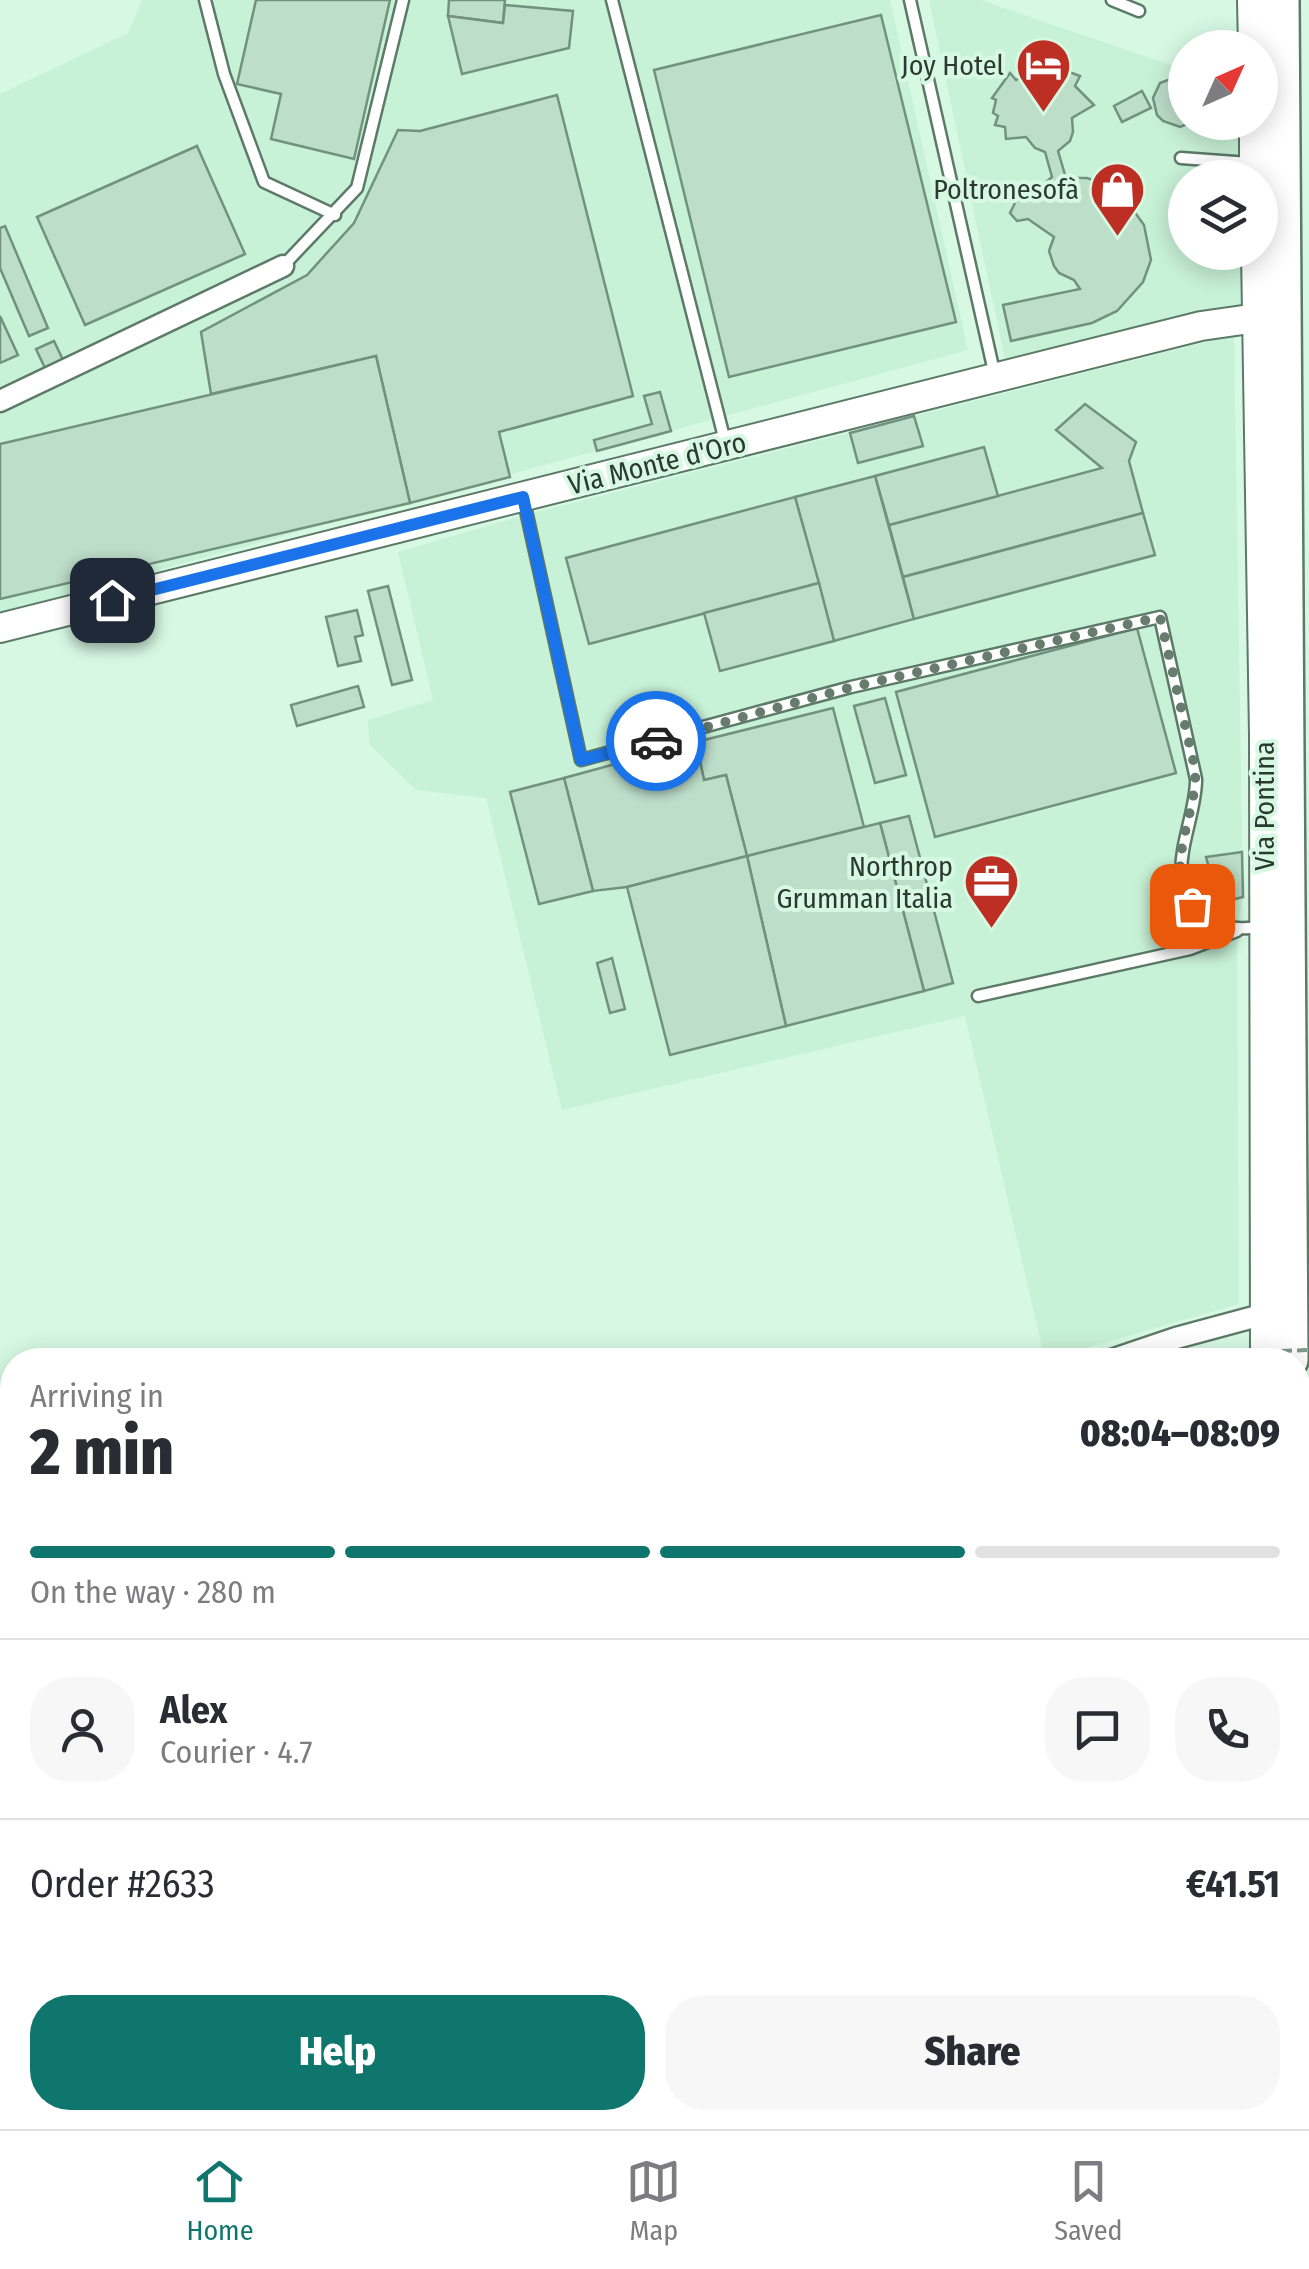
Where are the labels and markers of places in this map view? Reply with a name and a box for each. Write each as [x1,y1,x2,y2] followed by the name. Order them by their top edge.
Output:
[1013,35,1073,114] hotel icon: Joy Hotel
[901,49,1004,82] place label: Joy Hotel
[1088,159,1148,238] shop icon: Poltronesofà
[933,173,1079,206] place label: Poltronesofà
[70,558,155,643] pin
[777,850,953,915] place label: Northrop Grumman Italia
[962,852,1022,931] office icon: Northrop Grumman Italia
[1150,864,1235,949] pin

